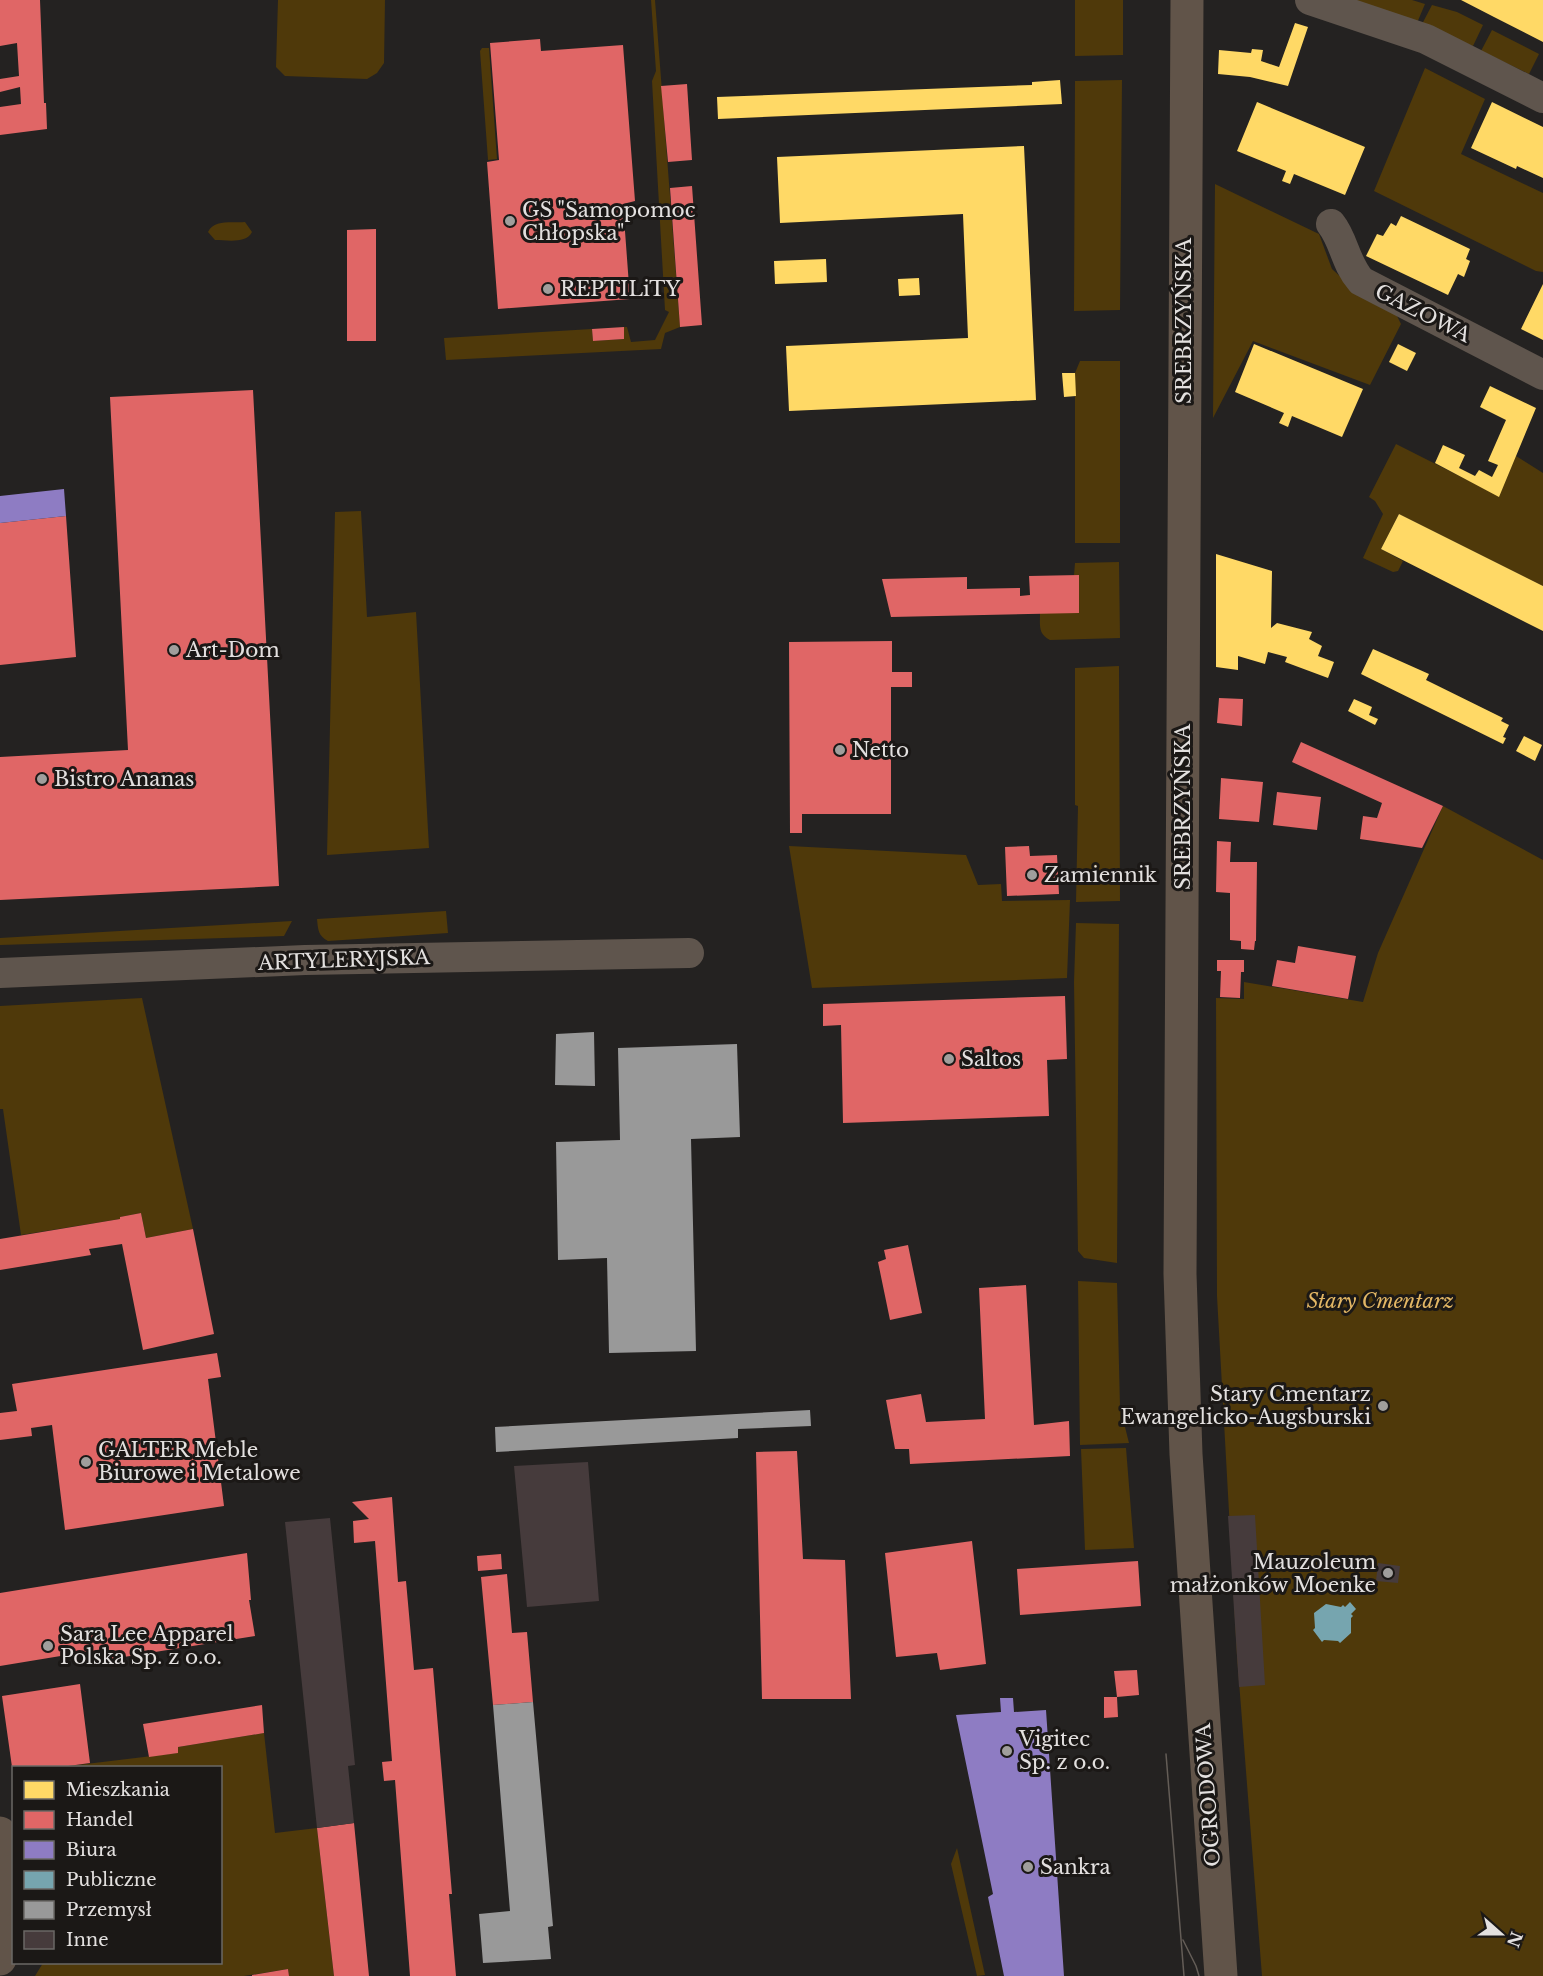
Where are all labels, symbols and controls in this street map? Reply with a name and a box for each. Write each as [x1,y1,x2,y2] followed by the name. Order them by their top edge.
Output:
[522,198,696,245] place label: GS "Samopomoc Chłopska"
[503,214,517,228] marker: GS "Samopomoc Chłopska"
[1171,237,1196,404] street label: SREBRZYŃSKA
[560,277,680,301] place label: REPTILiTY
[1371,279,1475,348] street label: GAZOWA
[541,282,555,296] marker: REPTILiTY
[185,638,280,662] place label: Art-Dom
[167,643,181,657] marker: Art-Dom
[1170,723,1195,890] street label: SREBRZYŃSKA
[852,738,909,762] place label: Netto
[833,743,847,757] marker: Netto
[54,767,194,791] place label: Bistro Ananas
[35,772,49,786] marker: Bistro Ananas
[1044,863,1158,887] place label: Zamiennik
[1025,868,1039,882] marker: Zamiennik
[257,945,431,975] street label: ARTYLERYJSKA
[961,1047,1021,1071] place label: Saltos
[942,1052,956,1066] marker: Saltos
[1306,1289,1454,1313] park label: Stary Cmentarz
[1120,1382,1371,1429] place label: Stary Cmentarz Ewangelicko-Augsburski
[1376,1399,1390,1413] marker: Stary Cmentarz Ewangelicko-Augsburski
[98,1438,301,1485] place label: GALTER Meble Biurowe i Metalowe
[79,1455,93,1469] marker: GALTER Meble Biurowe i Metalowe
[1170,1550,1377,1597] place label: Mauzoleum małżonków Moenke
[1381,1566,1395,1580] marker: Mauzoleum małżonków Moenke
[60,1622,233,1669] place label: Sara Lee Apparel Polska Sp. z o.o.
[41,1639,55,1653] marker: Sara Lee Apparel Polska Sp. z o.o.
[1191,1722,1225,1868] street label: OGRODOWA
[1018,1727,1110,1774] place label: Vigitec Sp. z o.o.
[1000,1744,1014,1758] marker: Vigitec Sp. z o.o.
[12,1766,222,1964] legend
[66,1779,170,1801] text: Mieszkania
[66,1809,133,1831] text: Handel
[66,1839,117,1861] text: Biura
[1040,1855,1112,1879] place label: Sankra
[1021,1860,1035,1874] marker: Sankra
[66,1869,157,1891] text: Publiczne
[66,1899,152,1921] text: Przemysł
[1471,1904,1531,1964] north arrow
[66,1929,109,1951] text: Inne
[1503,1929,1527,1950] text: N

